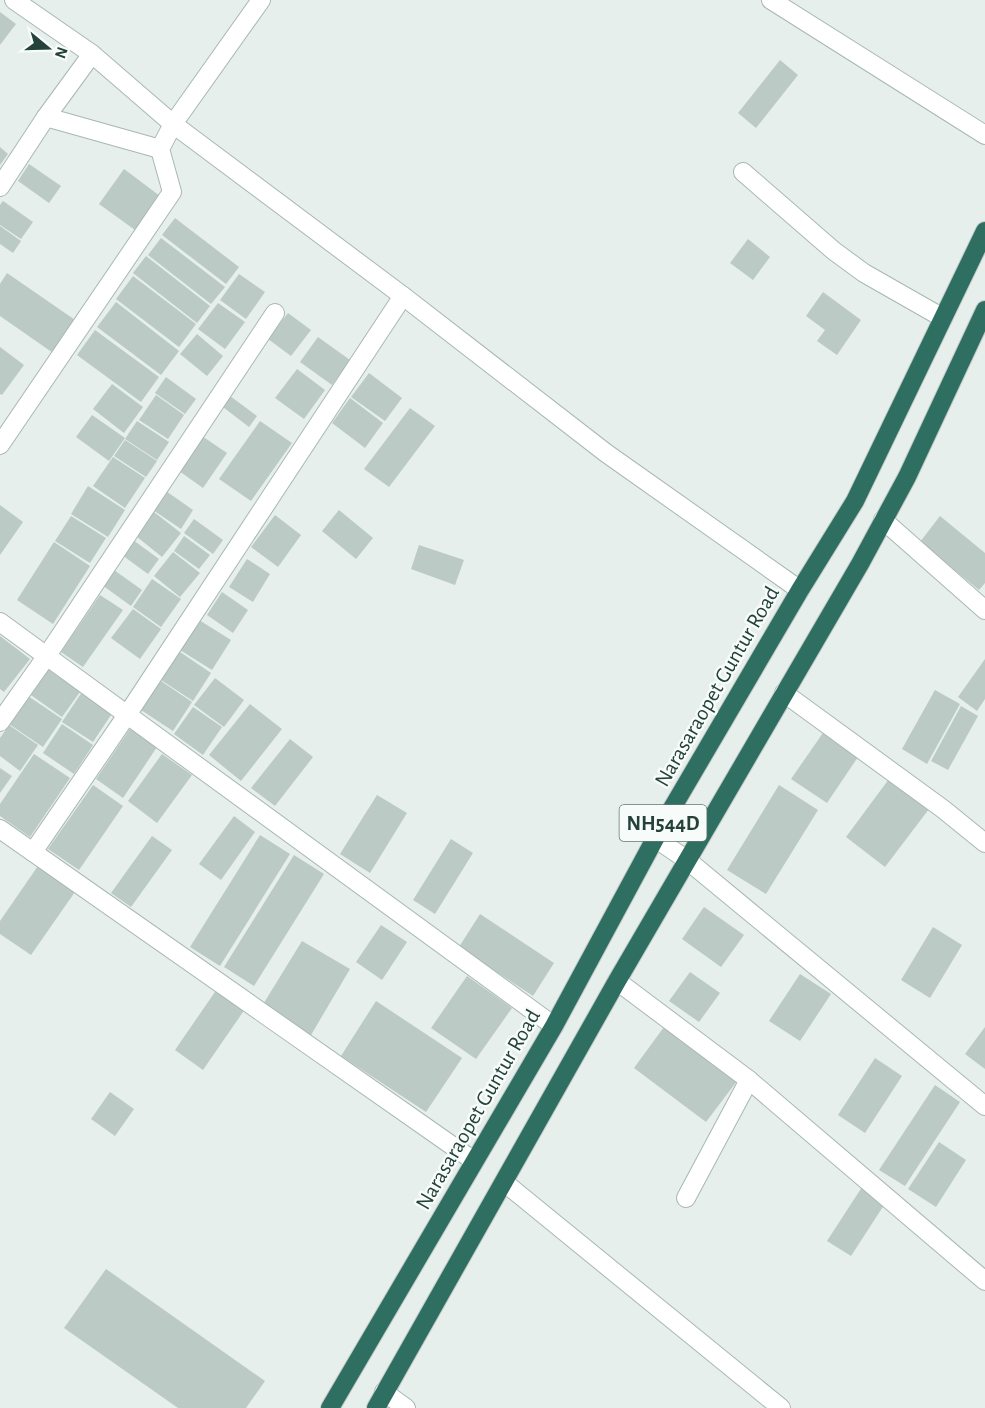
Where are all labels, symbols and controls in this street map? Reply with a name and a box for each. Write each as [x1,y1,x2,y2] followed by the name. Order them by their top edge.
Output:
[18,18,78,78] north arrow
[52,45,71,60] text: N
[651,583,783,790] street label: Narasaraopet Guntur Road
[620,805,706,841] road number: NH544D
[412,1006,544,1213] street label: Narasaraopet Guntur Road

